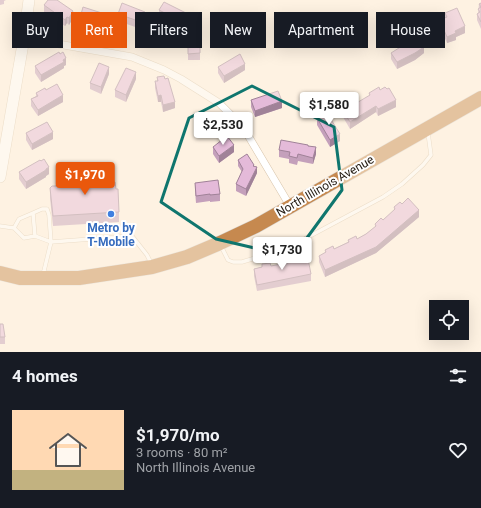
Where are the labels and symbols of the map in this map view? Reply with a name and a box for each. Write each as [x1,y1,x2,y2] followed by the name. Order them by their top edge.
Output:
[296,92,362,126] pin: $1,580
[190,112,256,146] pin: $2,530
[274,152,376,220] street label: North Illinois Avenue
[52,162,118,196] pin: $1,970
[106,209,116,219] marker: Metro by T-Mobile
[87,221,136,249] place label: Metro by T-Mobile
[249,237,315,271] pin: $1,730

